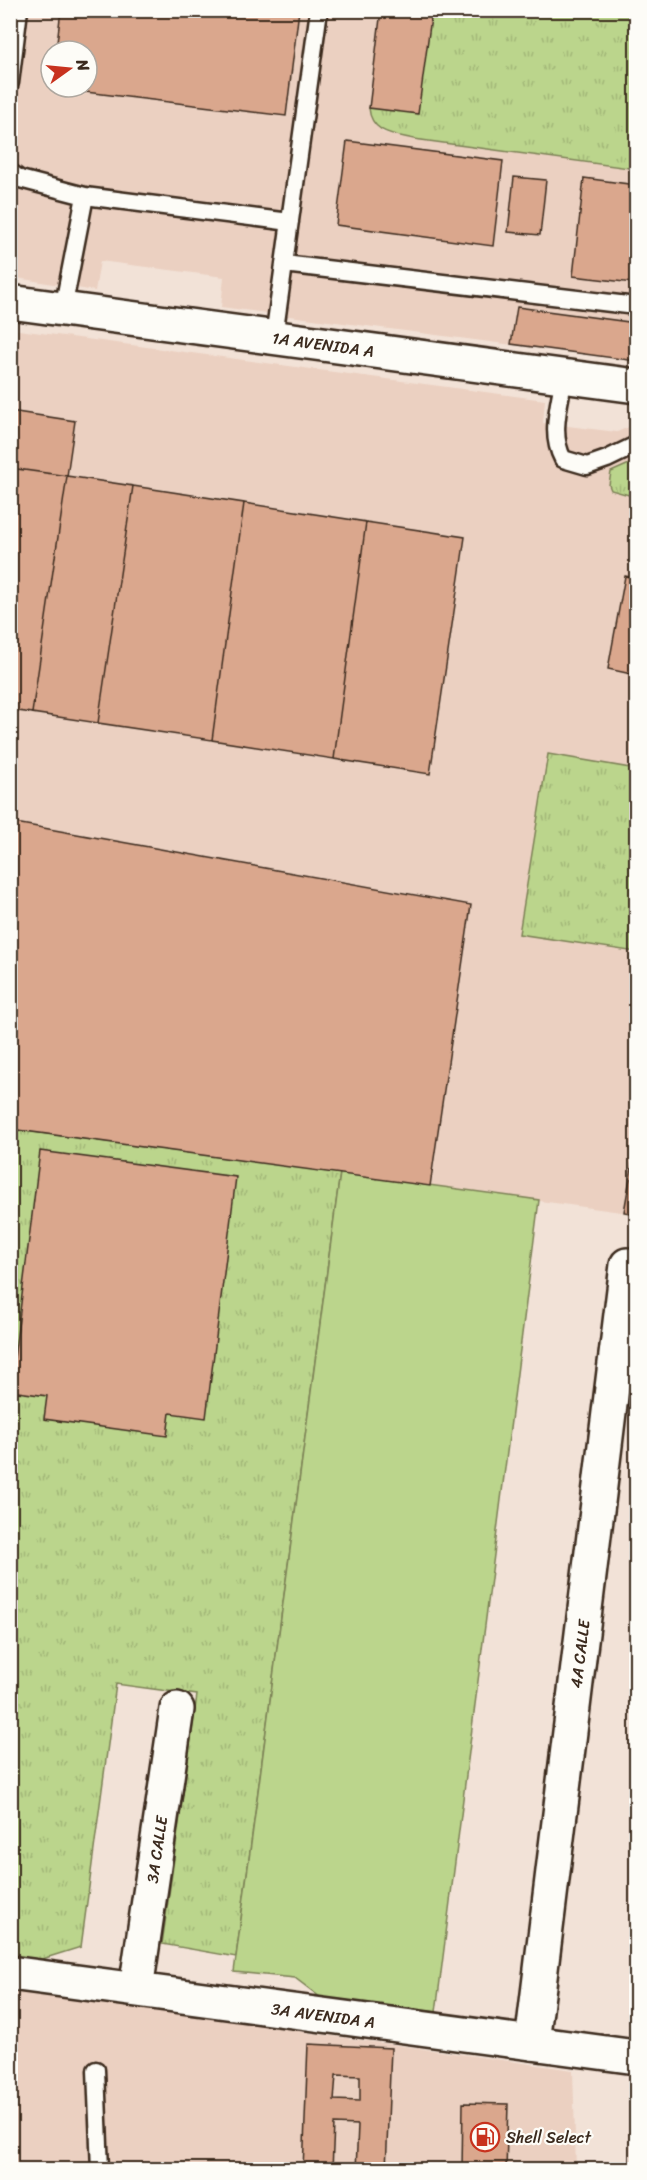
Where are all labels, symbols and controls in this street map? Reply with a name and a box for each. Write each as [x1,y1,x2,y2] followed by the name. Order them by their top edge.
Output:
[39,39,99,99] north arrow
[67,55,99,75] text: N
[270,323,376,365] street label: 1A AVENIDA A
[561,1617,598,1690] street label: 4A CALLE
[137,1813,176,1885] street label: 3A CALLE
[270,1994,377,2036] street label: 3A AVENIDA A
[469,2121,501,2153] fuel station icon: Shell Select
[506,2123,591,2152] place label: Shell Select

